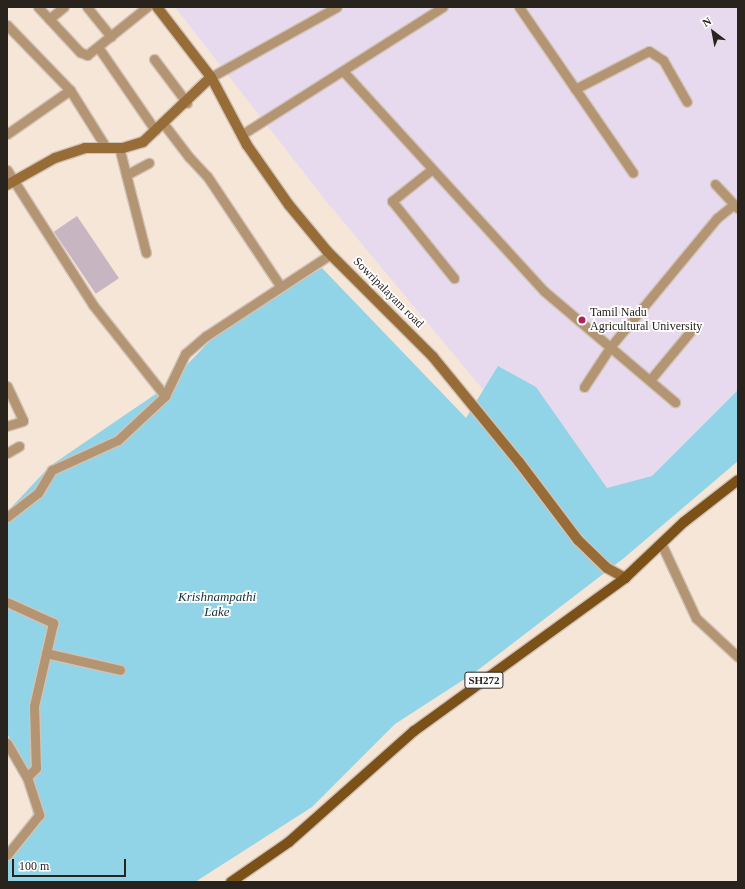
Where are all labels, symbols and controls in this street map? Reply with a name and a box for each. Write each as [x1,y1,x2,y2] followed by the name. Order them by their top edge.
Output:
[693,12,733,52] north arrow
[700,15,713,29] text: N
[350,255,426,331] street label: Sowripalayam road
[590,306,702,334] place label: Tamil Nadu Agricultural University
[577,315,587,325] marker: Tamil Nadu Agricultural University
[178,590,256,621] water label: Krishnampathi Lake
[464,671,504,689] road number: SH272
[14,851,128,877] scale bar
[19,859,49,873] text: 100 m

